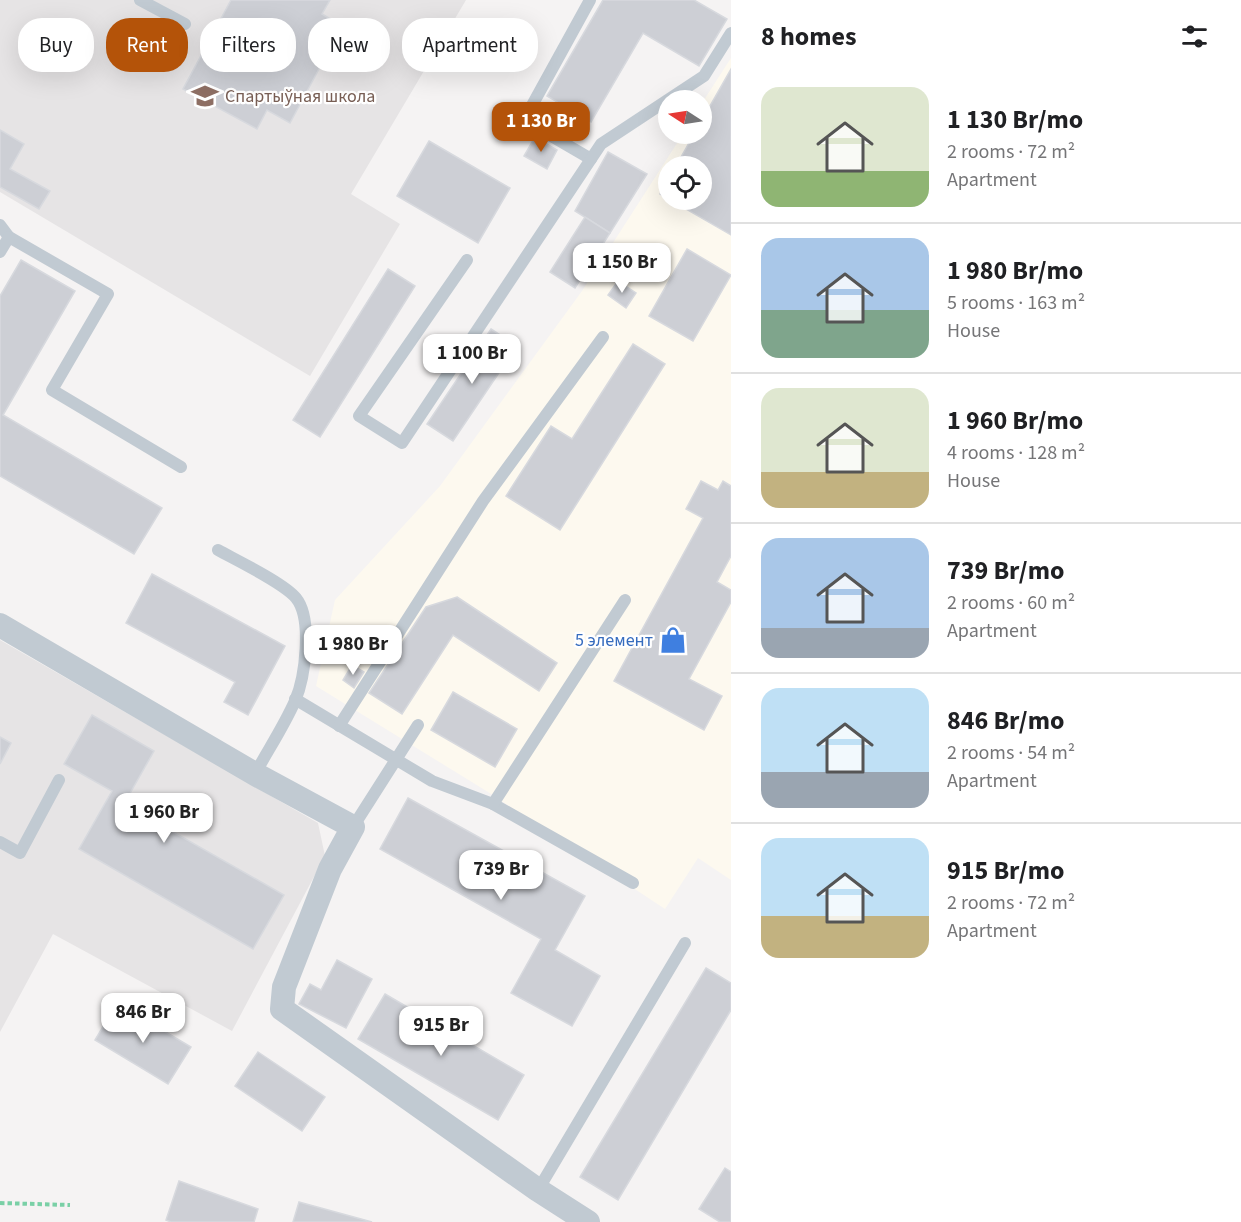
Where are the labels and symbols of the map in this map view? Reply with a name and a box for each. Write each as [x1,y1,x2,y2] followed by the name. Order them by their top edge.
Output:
[190,81,220,111] school or university icon: Спартыўная школа
[225,84,375,109] place label: Спартыўная школа
[658,90,712,144] north arrow
[479,102,603,153] pin: 1 130 Br
[560,243,684,294] pin: 1 150 Br
[410,334,534,385] pin: 1 100 Br
[291,625,415,676] pin: 1 980 Br
[658,625,688,655] shop icon: 5 элемент
[575,628,653,653] place label: 5 элемент
[102,793,226,844] pin: 1 960 Br
[452,850,550,901] pin: 739 Br
[94,993,192,1044] pin: 846 Br
[392,1006,490,1057] pin: 915 Br

